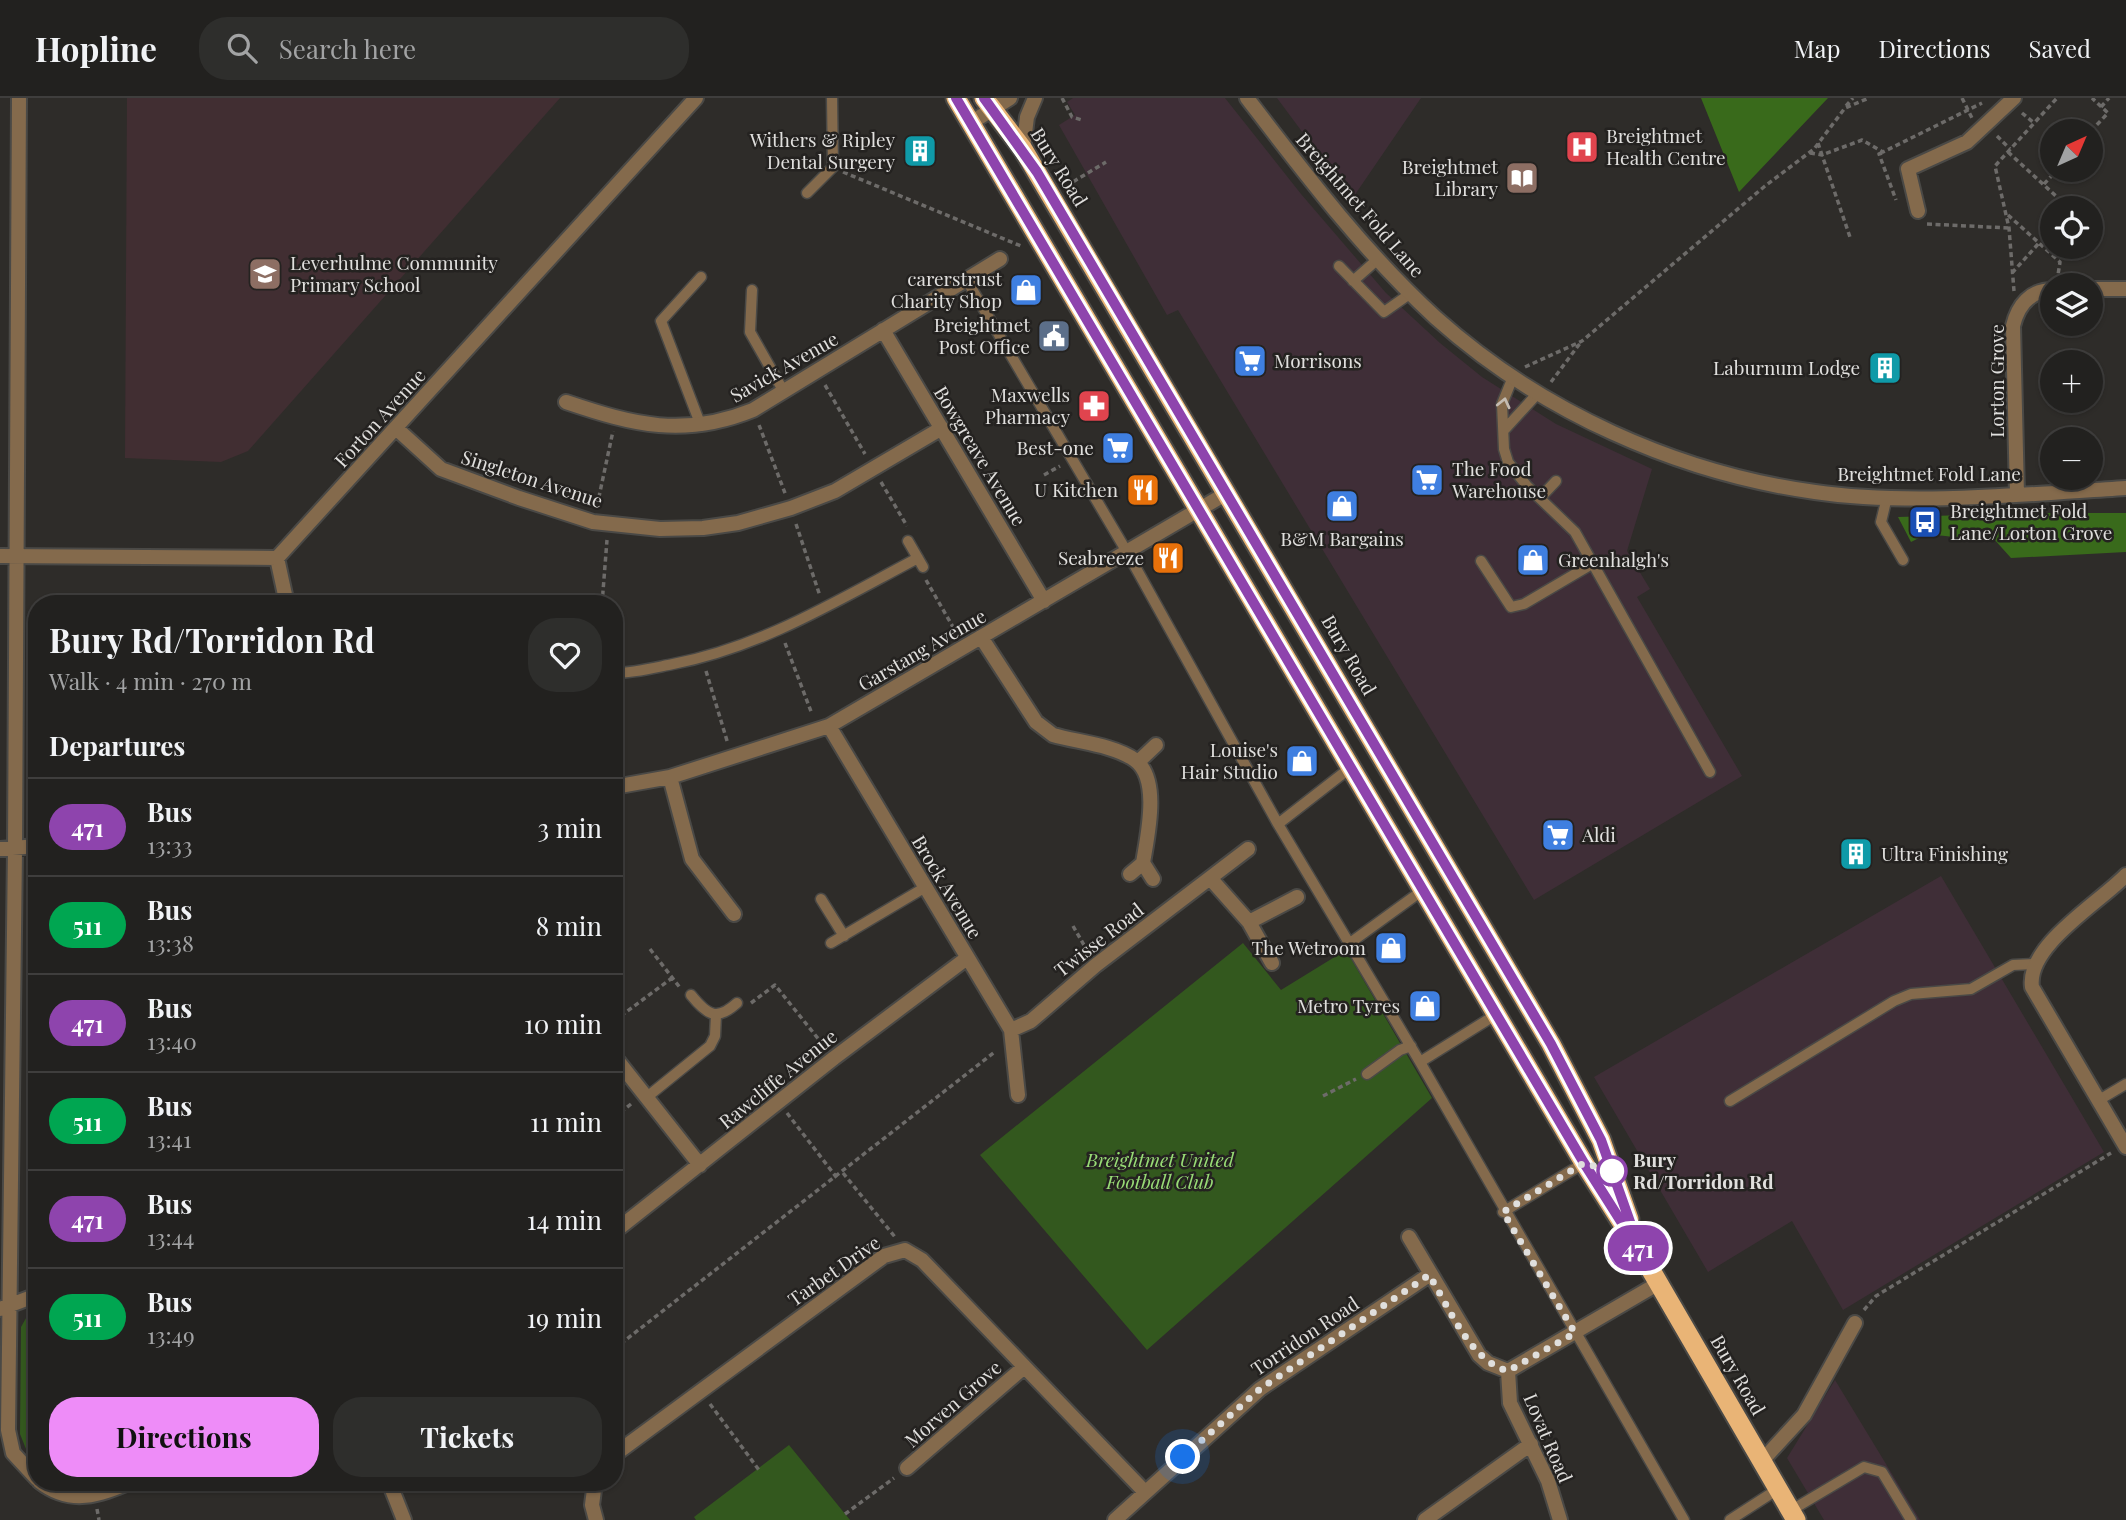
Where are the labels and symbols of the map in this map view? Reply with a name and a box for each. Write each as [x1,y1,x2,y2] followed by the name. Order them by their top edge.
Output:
[2040,119,2104,182] north arrow
[1025,122,1094,211] street label: Bury Road
[1606,122,1726,170] place label: Breightmet Health Centre
[749,126,895,174] place label: Withers & Ripley Dental Surgery
[1291,126,1431,282] street label: Breightmet Fold Lane
[1563,128,1601,166] hospital icon: Breightmet Health Centre
[901,132,939,170] building icon: Withers & Ripley Dental Surgery
[1402,153,1498,201] place label: Breightmet Library
[1503,159,1541,197] library icon: Breightmet Library
[290,249,498,297] place label: Leverhulme Community Primary School
[246,255,284,293] school or university icon: Leverhulme Community Primary School
[891,265,1002,313] place label: carerstrust Charity Shop
[1007,271,1045,309] shop icon: carerstrust Charity Shop
[934,311,1030,359] place label: Breightmet Post Office
[1035,317,1073,355] public building icon: Breightmet Post Office
[1983,324,2009,438] street label: Lorton Grove
[725,325,842,408] street label: Savick Avenue
[1231,342,1269,380] supermarket icon: Morrisons
[1274,347,1362,373] place label: Morrisons
[1866,349,1904,387] building icon: Laburnum Lodge
[1713,354,1860,380] place label: Laburnum Lodge
[328,362,431,472] street label: Forton Avenue
[929,381,1033,530] street label: Bowgreave Avenue
[985,381,1070,429] place label: Maxwells Pharmacy
[1075,387,1113,425] pharmacy icon: Maxwells Pharmacy
[1496,397,1511,409] one-way arrow
[1099,429,1137,467] supermarket icon: Best-one
[1016,434,1094,460] place label: Best-one
[458,443,606,513] street label: Singleton Avenue
[1451,455,1546,503] place label: The Food Warehouse
[1837,460,2021,486] street label: Breightmet Fold Lane
[1408,461,1446,499] supermarket icon: The Food Warehouse
[1124,471,1162,509] restaurant icon: U Kitchen
[1034,476,1119,502] place label: U Kitchen
[1323,487,1361,525] shop icon: B&M Bargains
[1950,497,2112,545] place label: Breightmet Fold Lane/Lorton Grove
[1906,503,1944,541] bus stop icon: Breightmet Fold Lane/Lorton Grove
[1280,525,1404,551] place label: B&M Bargains
[1149,539,1187,577] restaurant icon: Seabreeze
[1514,541,1552,579] shop icon: Greenhalgh's
[1058,544,1144,570] place label: Seabreeze
[1558,546,1669,572] place label: Greenhalgh's
[853,602,990,696] street label: Garstang Avenue
[1317,610,1383,699] street label: Bury Road
[1181,736,1278,784] place label: Louise's Hair Studio
[1283,742,1321,780] shop icon: Louise's Hair Studio
[1539,816,1577,854] supermarket icon: Aldi
[1581,821,1616,847] place label: Aldi
[907,830,989,943] street label: Brock Avenue
[1837,835,1875,873] building icon: Ultra Finishing
[1881,840,2008,866] place label: Ultra Finishing
[1048,896,1148,982] street label: Twisse Road
[1372,929,1410,967] shop icon: The Wetroom
[1251,934,1366,960] place label: The Wetroom
[1406,987,1444,1025] shop icon: Metro Tyres
[1297,992,1400,1018] place label: Metro Tyres
[713,1023,842,1134] street label: Rawcliffe Avenue
[1085,1146,1235,1194] park label: Breightmet United Football Club
[1633,1146,1774,1194] place label: Bury Rd/Torridon Rd
[1597,1156,1627,1186] marker: Bury Rd/Torridon Rd
[1598,1225,1678,1271] line badge: 471
[782,1229,885,1312] street label: Tarbet Drive
[1246,1290,1363,1381] street label: Torridon Road
[1706,1330,1772,1419] street label: Bury Road
[898,1354,1006,1453] street label: Morven Grove
[1519,1389,1579,1486] street label: Lovat Road
[1165,1439,1200,1474] your location

